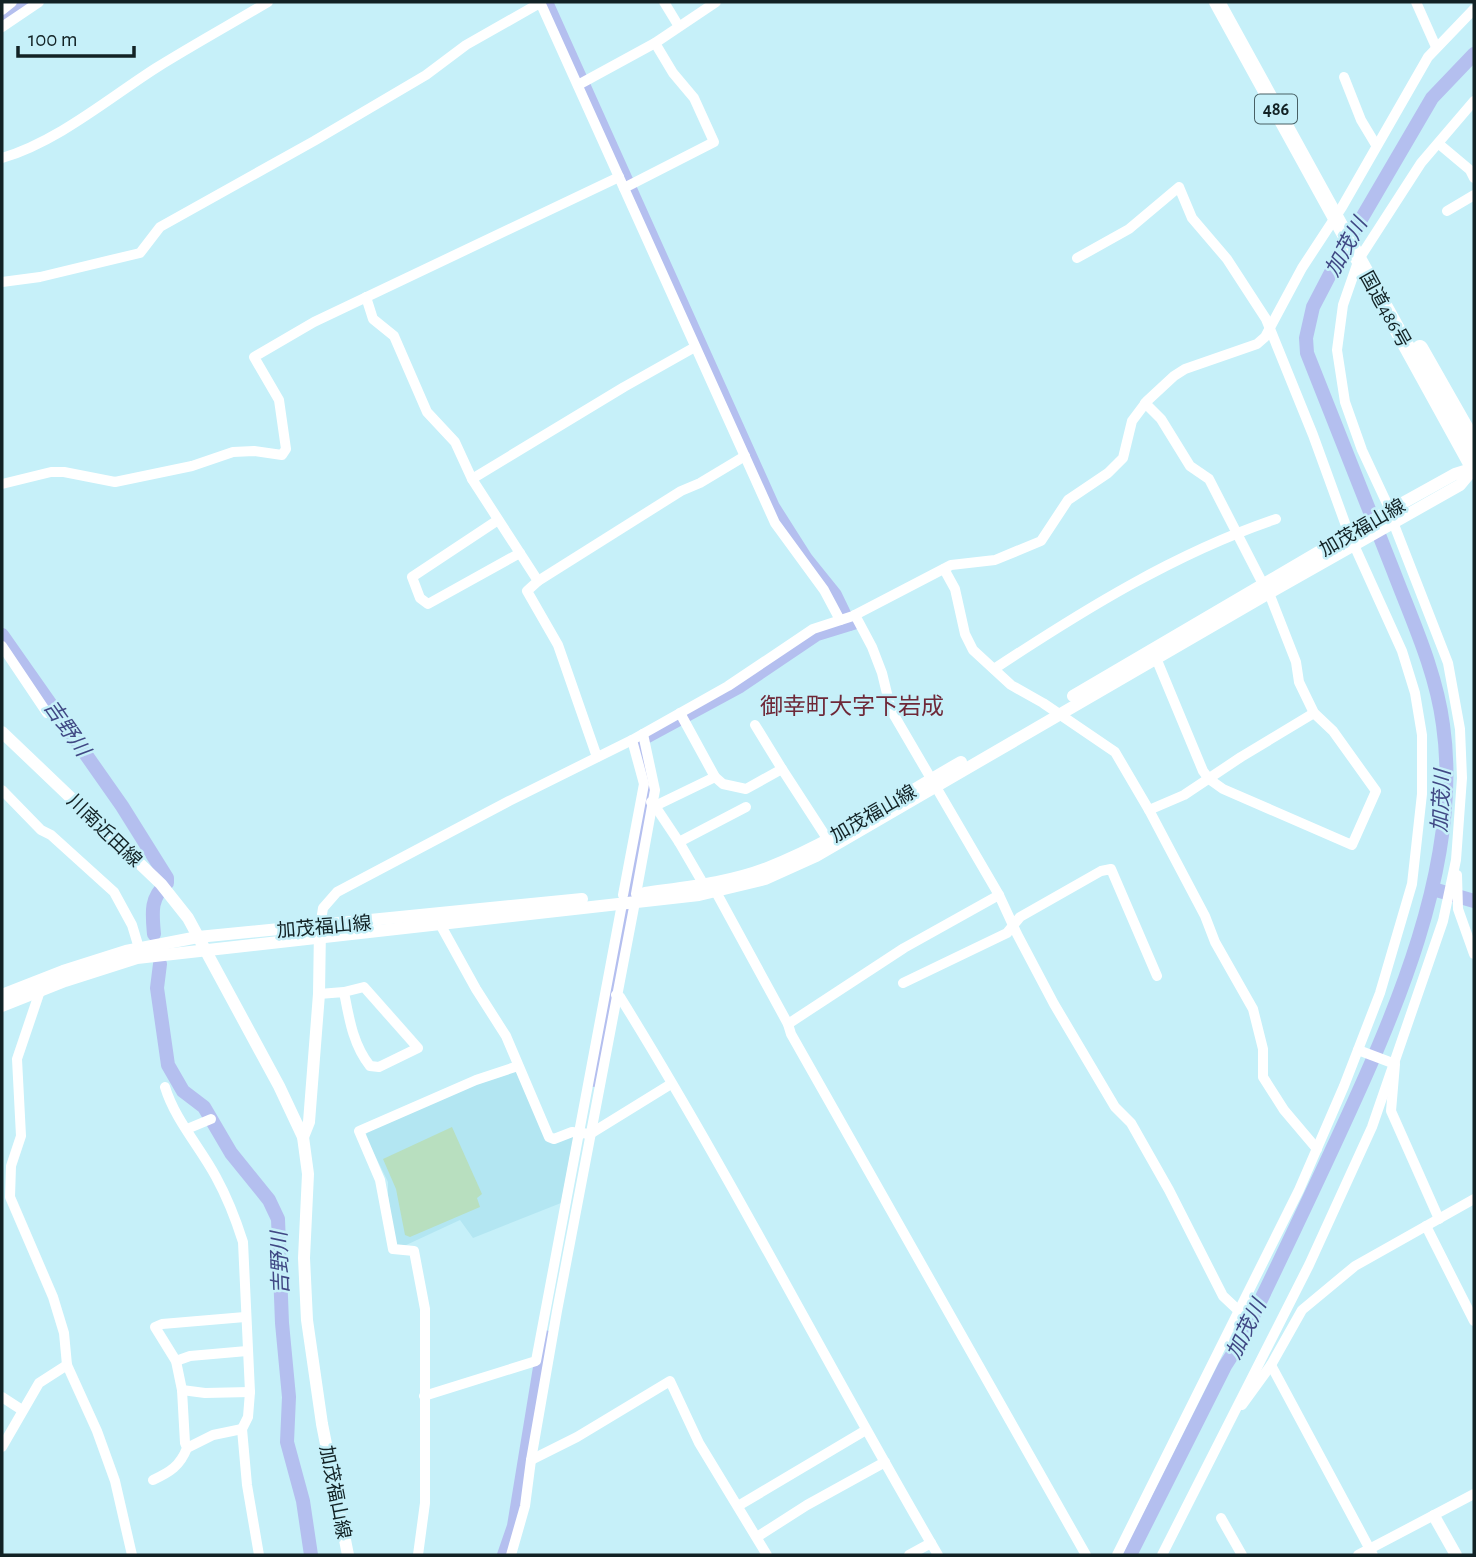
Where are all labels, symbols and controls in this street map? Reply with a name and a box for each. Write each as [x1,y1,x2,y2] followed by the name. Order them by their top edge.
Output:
[18,14,133,58] scale bar
[28,29,78,50] text: 100 m
[1255,94,1297,124] road number: 486
[1321,212,1372,280] water label: 加茂川
[1356,268,1414,351] street label: 国道486号
[1316,495,1409,560] street label: 加茂福山線
[760,694,944,719] district label: 御幸町大字下岩成
[40,696,95,762] water label: 吉野川
[1428,767,1454,833] water label: 加茂川
[827,781,920,846] street label: 加茂福山線
[63,791,145,871] street label: 川南近田線
[276,913,372,941] street label: 加茂福山線
[268,1229,292,1295] water label: 吉野川
[1222,1294,1271,1362] water label: 加茂川
[316,1444,354,1541] street label: 加茂福山線

